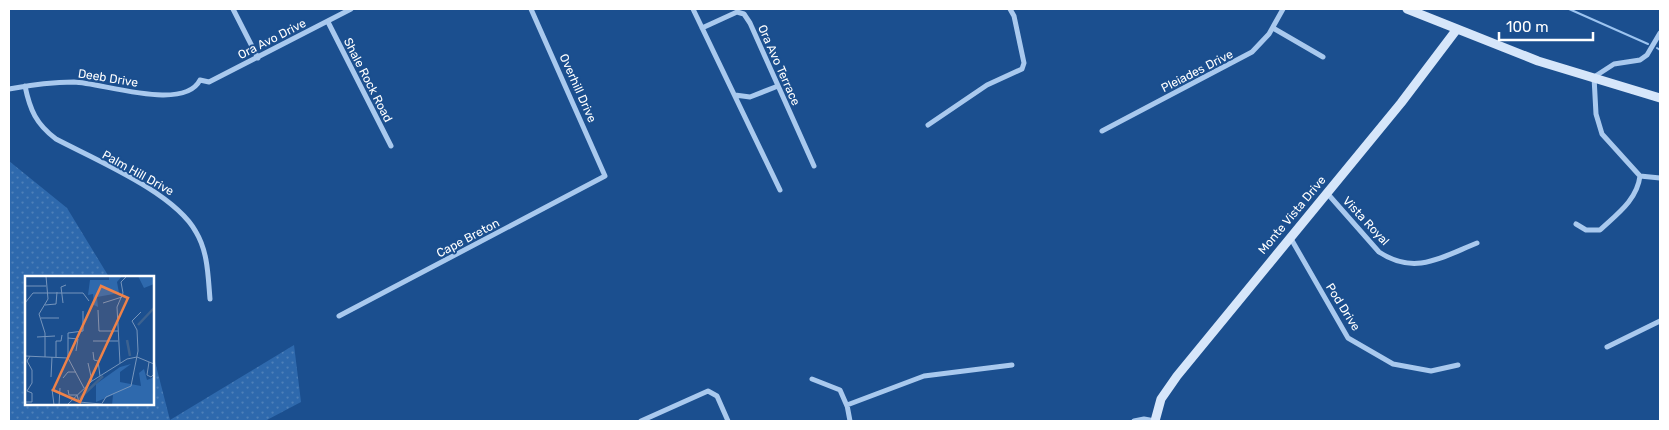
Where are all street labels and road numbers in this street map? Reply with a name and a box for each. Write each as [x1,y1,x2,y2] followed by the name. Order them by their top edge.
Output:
[236,16,309,62] street label: Ora Avo Drive
[755,22,803,108] street label: Ora Avo Terrace
[341,36,395,124] street label: Shale Rock Road
[1159,47,1235,95] street label: Pleiades Drive
[557,51,599,125] street label: Overhill Drive
[77,66,139,90] street label: Deeb Drive
[100,148,177,199] street label: Palm Hill Drive
[1255,173,1329,257] street label: Monte Vista Drive
[1340,194,1392,248] street label: Vista Royal
[434,216,502,260] street label: Cape Breton
[1323,281,1363,334] street label: Pod Drive

